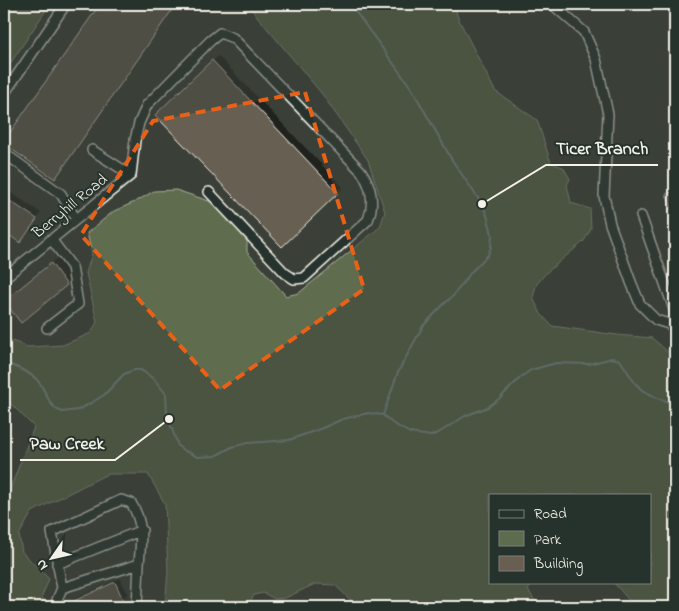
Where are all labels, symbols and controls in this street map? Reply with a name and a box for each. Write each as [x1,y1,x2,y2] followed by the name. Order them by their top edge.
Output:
[546,132,658,165] callout: Ticer Branch
[556,137,649,163] text: Ticer Branch
[26,168,113,245] street label: Berryhill Road
[20,427,115,460] callout: Paw Creek
[30,432,106,458] text: Paw Creek
[489,494,652,584] legend
[534,503,567,525] text: Road
[534,529,562,551] text: Park
[28,534,78,584] north arrow
[533,553,583,576] text: Building
[31,555,54,574] text: N

